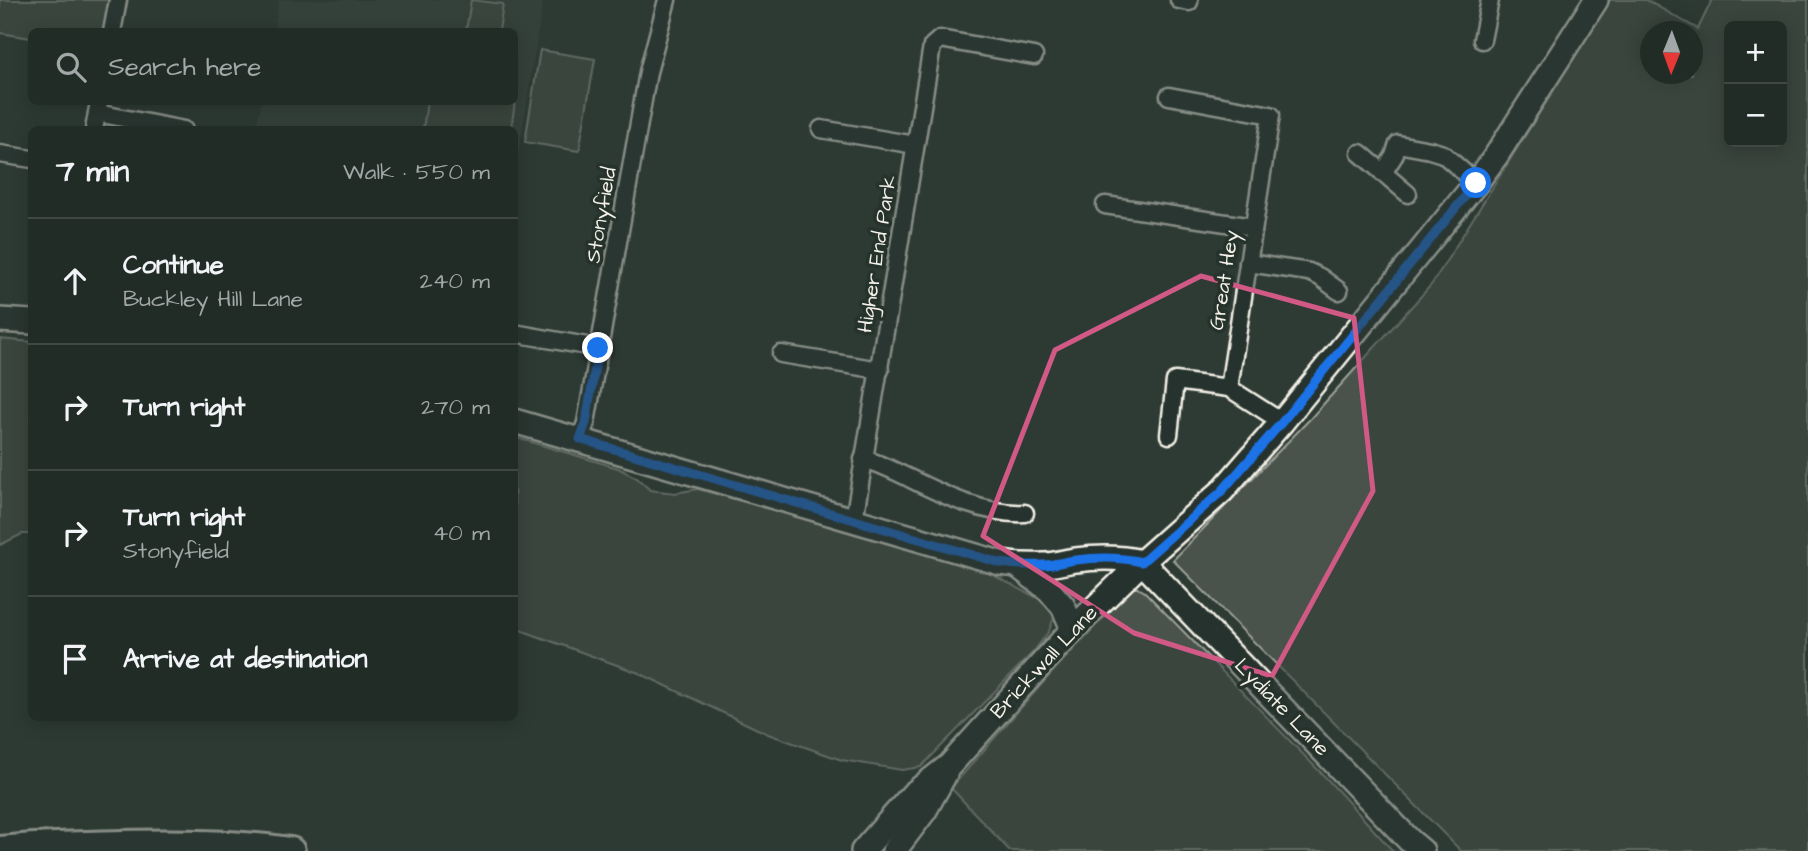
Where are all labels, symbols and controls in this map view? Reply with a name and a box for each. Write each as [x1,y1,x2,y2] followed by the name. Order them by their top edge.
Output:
[1640,21,1703,84] north arrow
[1724,21,1787,147] map controls
[1724,21,1787,84] button: +
[28,28,518,105] search box
[52,48,90,86] icon: search
[108,49,261,85] text: Search here
[1724,84,1787,147] button: −
[56,151,129,193] text: 7 min
[343,156,490,188] text: Walk · 550 m
[578,165,626,266] street label: Stonyfield
[1460,167,1491,198] route start
[850,173,906,335] street label: Higher End Park
[1202,228,1248,332] street label: Great Hey
[123,247,224,283] text: Continue
[56,262,94,300] icon: ahead
[420,265,490,297] text: 240 m
[123,283,303,315] text: Buckley Hill Lane
[582,332,613,363] route end
[56,388,94,426] icon: right
[123,389,245,425] text: Turn right
[421,391,490,423] text: 270 m
[123,499,245,535] text: Turn right
[56,514,94,552] icon: right
[433,517,490,549] text: 40 m
[123,535,229,567] text: Stonyfield
[984,599,1104,725] street label: Brickwall Lane
[56,640,94,678] icon: arrive
[123,641,368,677] text: Arrive at destination
[1226,652,1336,764] street label: Lydiate Lane

